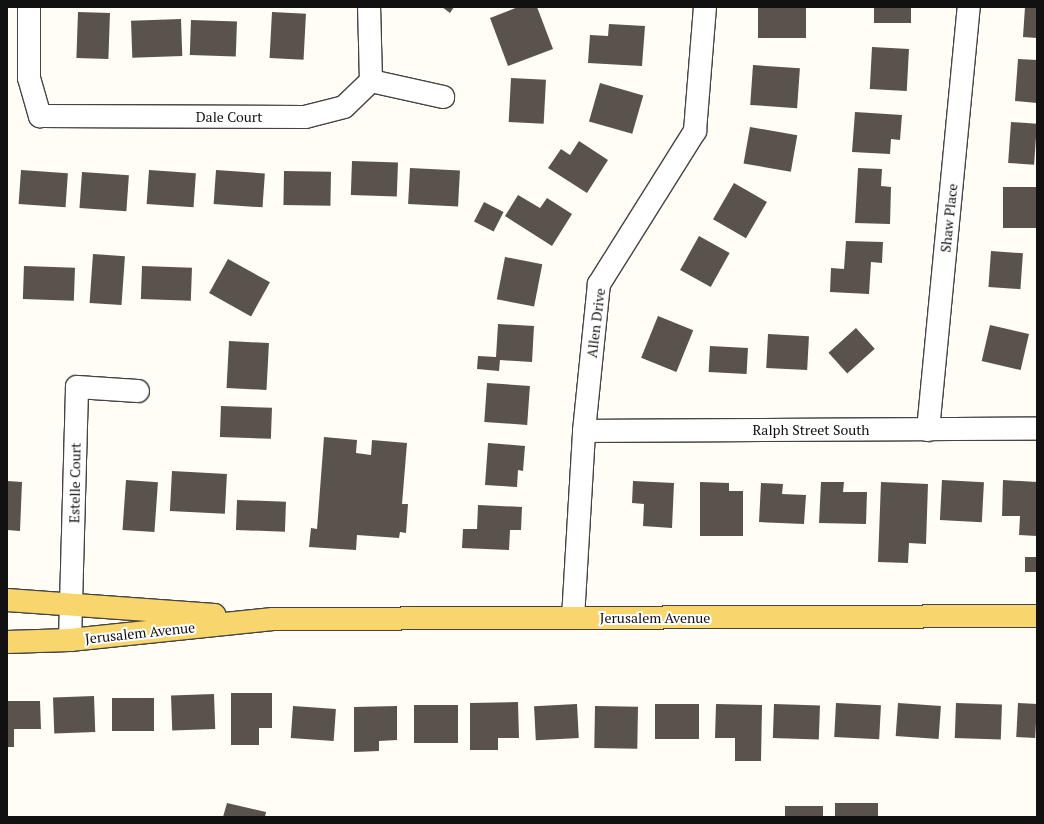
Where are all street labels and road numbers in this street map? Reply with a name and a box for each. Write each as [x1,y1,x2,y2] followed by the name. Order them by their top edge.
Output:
[196,109,262,125] street label: Dale Court
[937,183,961,253] street label: Shaw Place
[583,287,609,359] street label: Allen Drive
[752,422,870,438] street label: Ralph Street South
[66,443,84,523] street label: Estelle Court
[600,610,710,626] street label: Jerusalem Avenue
[84,619,196,647] street label: Jerusalem Avenue

